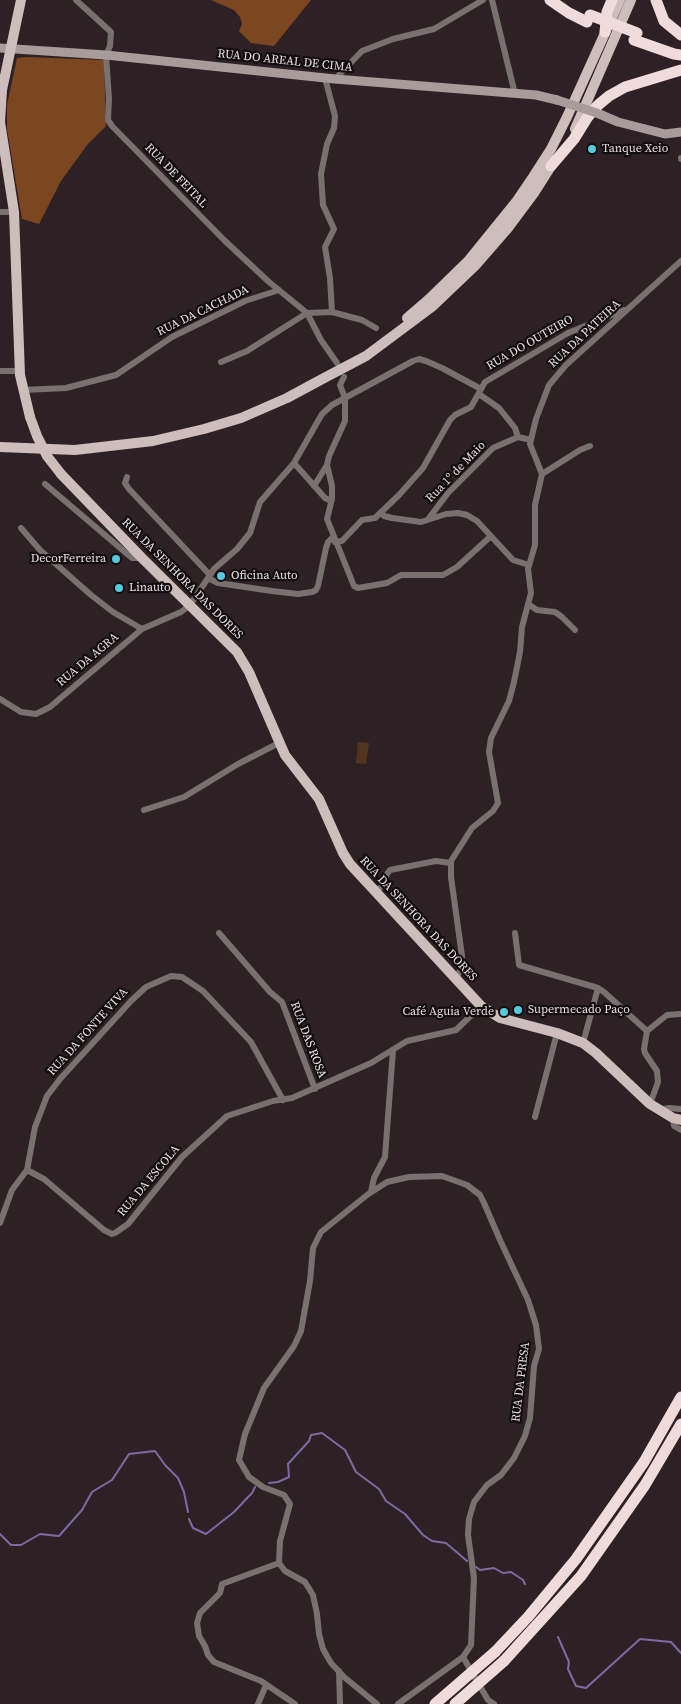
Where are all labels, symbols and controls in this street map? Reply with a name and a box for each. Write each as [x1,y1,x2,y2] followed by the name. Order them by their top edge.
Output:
[217,47,353,75] street label: RUA DO AREAL DE CIMA
[142,141,210,211] street label: RUA DE FEITAL
[602,142,668,156] place label: Tanque Xeio
[586,143,598,155] marker: Tanque Xeio
[155,283,251,339] street label: RUA DA CACHADA
[546,297,624,371] street label: RUA DA PATEIRA
[484,312,576,374] street label: RUA DO OUTEIRO
[423,438,489,506] street label: Rua 1º de Maio
[118,515,246,643] street label: RUA DA SENHORA DAS DORES
[31,552,106,566] place label: DecorFerreira
[110,553,122,565] marker: DecorFerreira
[231,569,298,583] place label: Oficina Auto
[215,570,227,582] marker: Oficina Auto
[129,581,171,595] place label: Linauto
[113,582,125,594] marker: Linauto
[54,630,122,690] street label: RUA DA AGRA
[356,854,480,984] street label: RUA DA SENHORA DAS DORES
[45,985,131,1079] street label: RUA DA FONTE VIVA
[287,1000,329,1080] street label: RUA DAS ROSA
[528,1003,630,1017] place label: Supermecado Paço
[512,1004,524,1016] marker: Supermecado Paço
[402,1005,494,1019] place label: Café Aguia Verde
[498,1006,510,1018] marker: Café Aguia Verde
[115,1142,183,1220] street label: RUA DA ESCOLA
[509,1341,533,1423] street label: RUA DA PRESA

